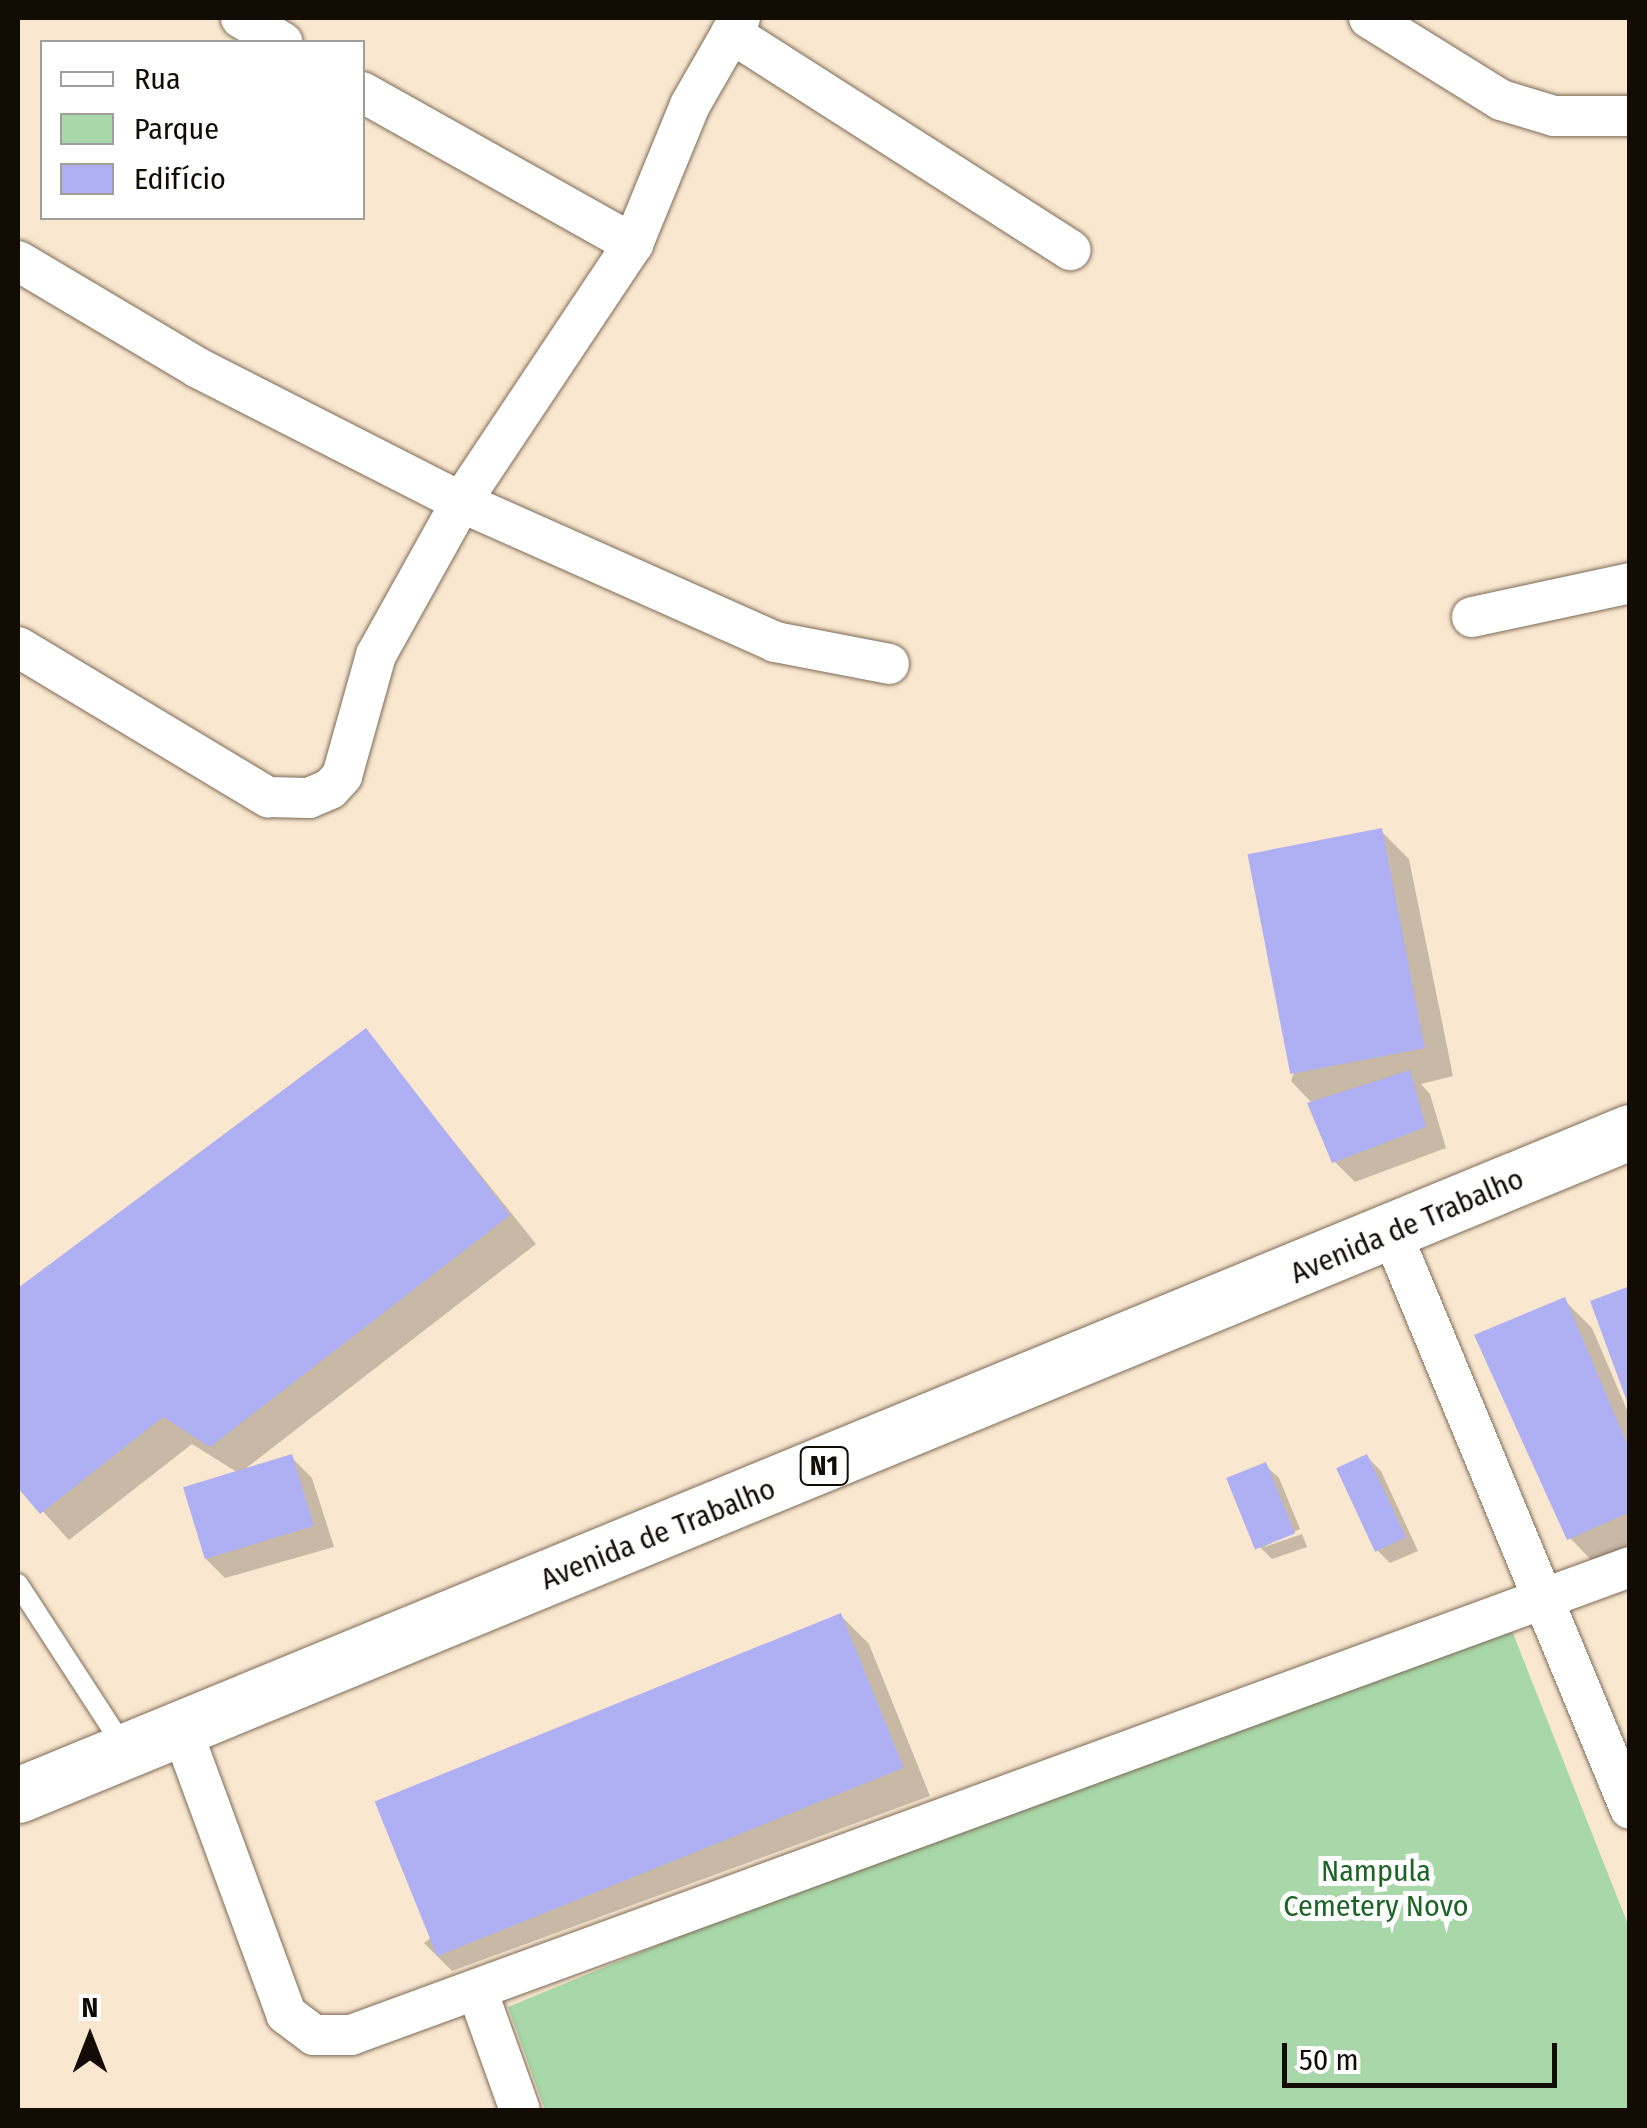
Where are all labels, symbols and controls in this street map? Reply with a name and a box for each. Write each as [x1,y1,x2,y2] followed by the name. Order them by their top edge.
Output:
[40,40,365,220] legend
[134,61,181,97] text: Rua
[134,111,219,147] text: Parque
[134,161,226,197] text: Edifício
[1285,1161,1529,1291] street label: Avenida de Trabalho
[799,1443,849,1489] road number: N1
[535,1471,781,1597] street label: Avenida de Trabalho
[1283,1853,1469,1924] park label: Nampula Cemetery Novo
[40,1988,140,2088] north arrow
[82,1991,98,2024] text: N
[1287,2023,1562,2085] scale bar
[1299,2042,1359,2078] text: 50 m

